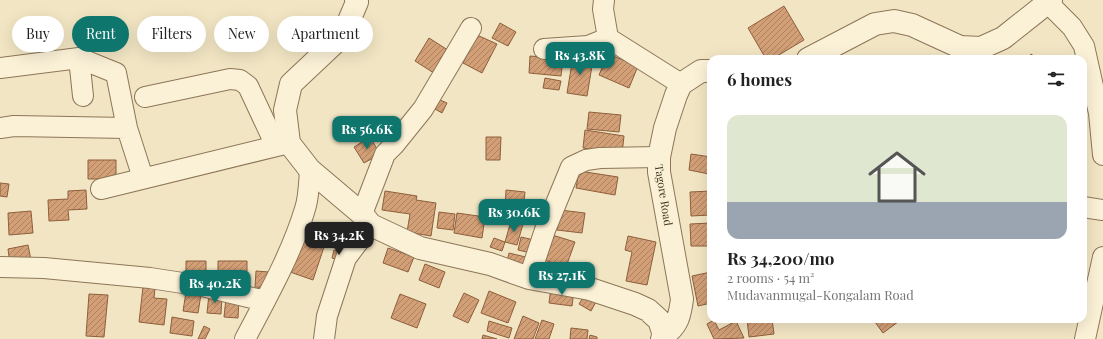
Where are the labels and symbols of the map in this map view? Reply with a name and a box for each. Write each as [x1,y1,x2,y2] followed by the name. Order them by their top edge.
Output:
[539,42,621,76] pin: Rs 43.8K
[326,116,408,150] pin: Rs 56.6K
[652,163,676,227] street label: Tagore Road
[473,199,555,233] pin: Rs 30.6K
[298,222,380,256] pin: Rs 34.2K
[521,262,603,296] pin: Rs 27.1K
[174,270,256,304] pin: Rs 40.2K

